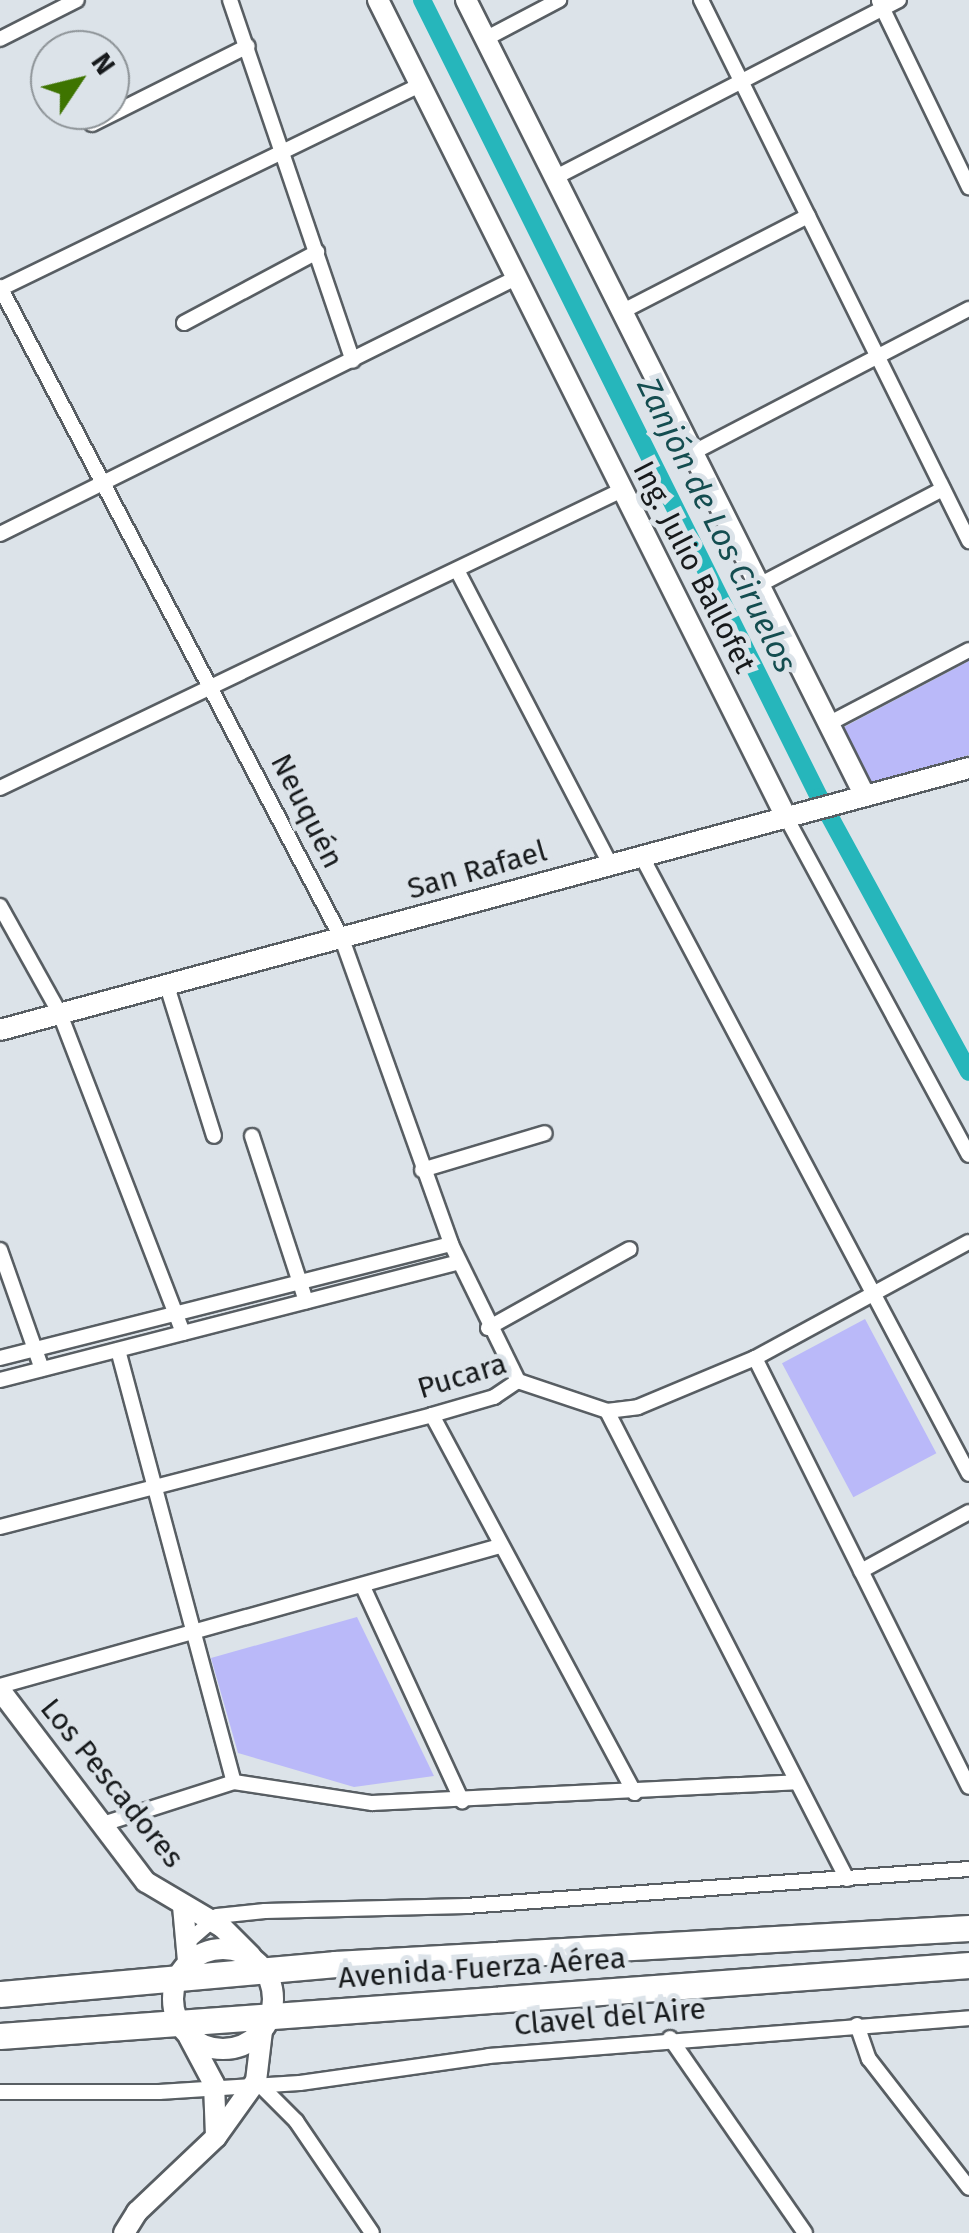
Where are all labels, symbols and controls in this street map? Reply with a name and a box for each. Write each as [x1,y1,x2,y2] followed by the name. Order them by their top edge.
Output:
[30,30,130,130] north arrow
[84,47,122,81] text: N
[629,371,805,679] water label: Zanjón de Los Ciruelos
[625,455,763,679] street label: Ing. Julio Ballofet
[263,748,351,874] street label: Neuquén
[403,833,551,907] street label: San Rafael
[413,1345,511,1407] street label: Pucara
[33,1691,191,1875] street label: Los Pescadores
[337,1940,627,1996] street label: Avenida Fuerza Aérea
[513,1991,707,2043] street label: Clavel del Aire

